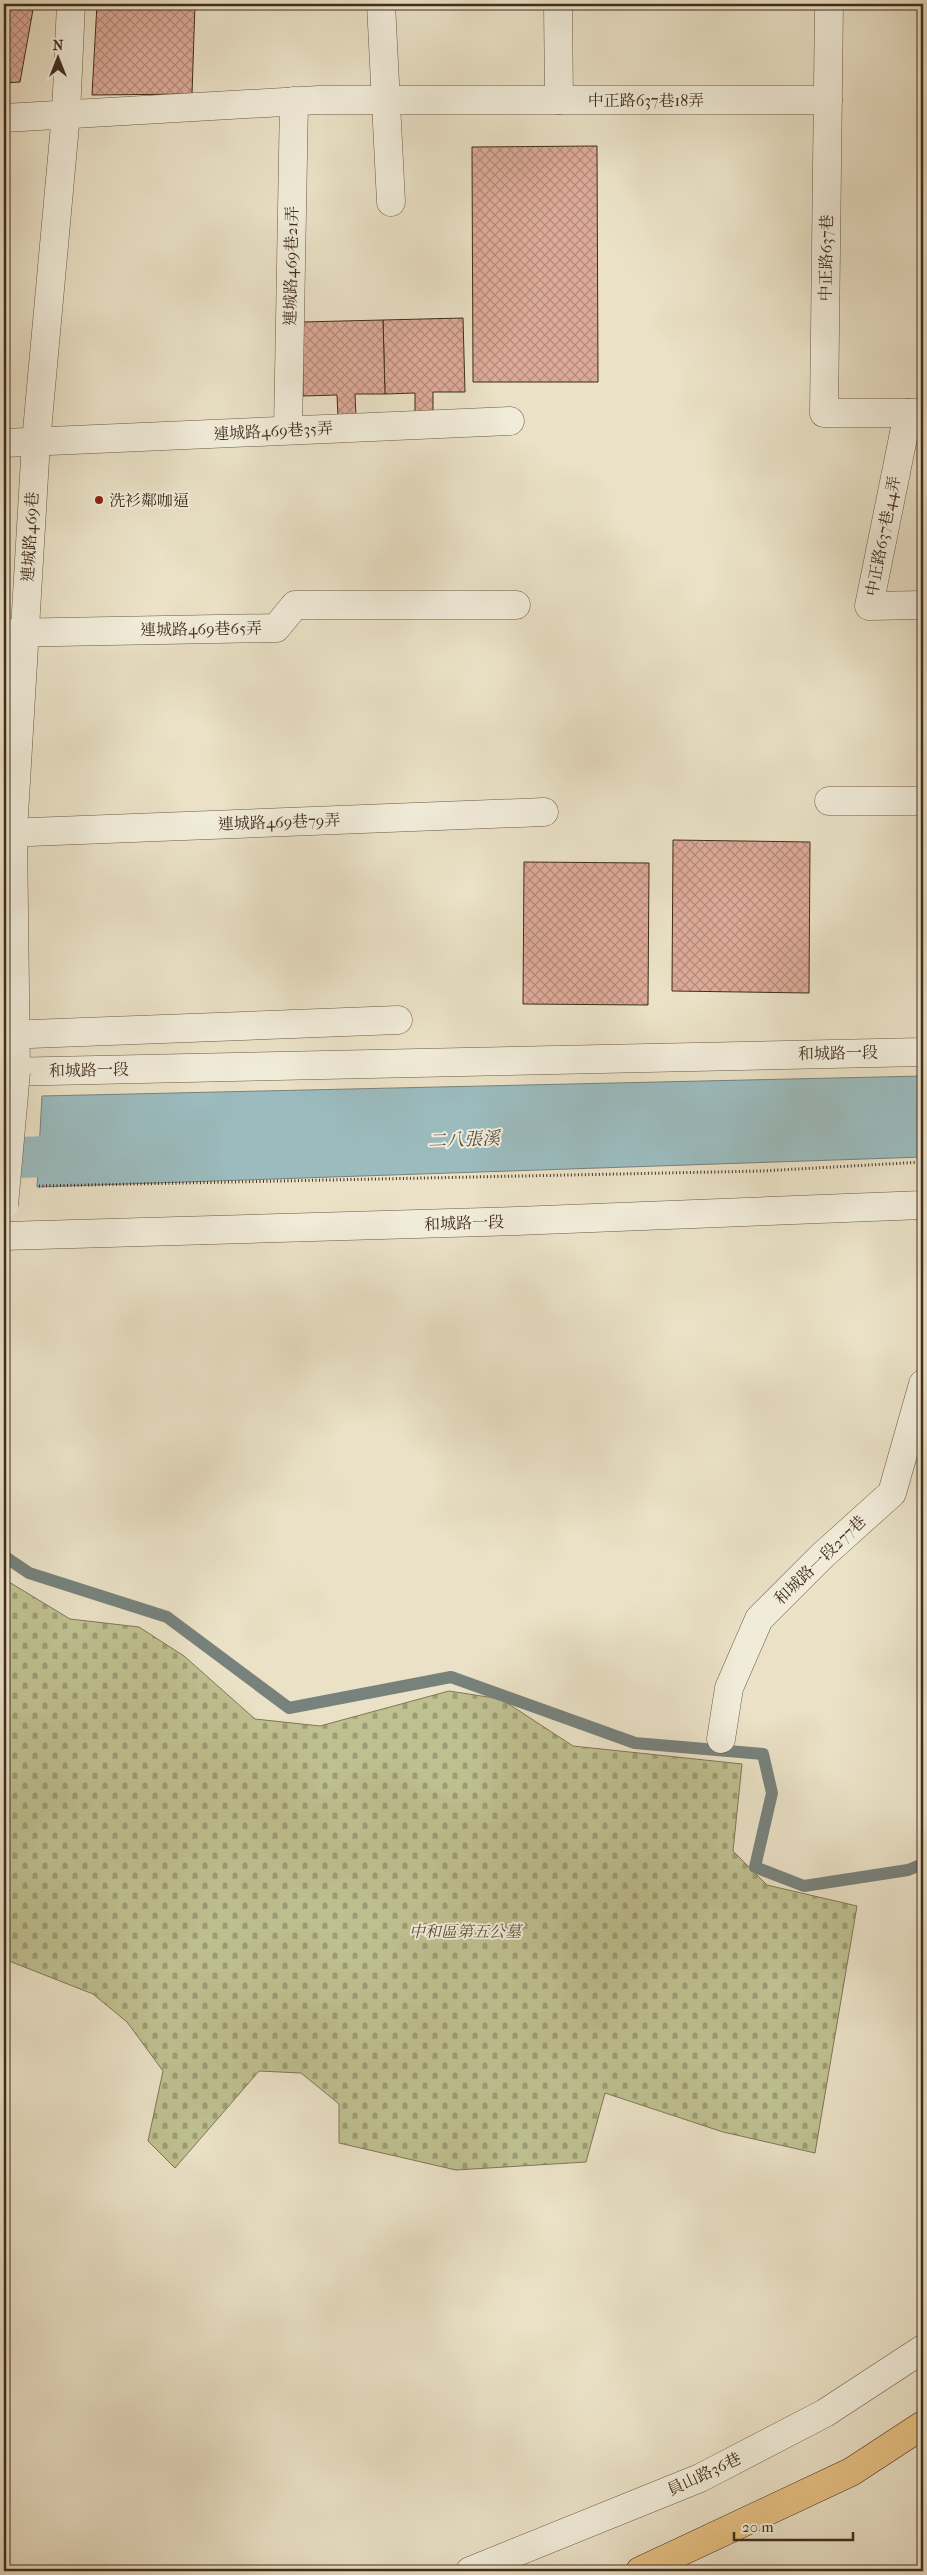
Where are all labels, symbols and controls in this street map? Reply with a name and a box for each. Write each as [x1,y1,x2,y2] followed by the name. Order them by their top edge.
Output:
[32,32,82,82] north arrow
[53,37,64,54] text: N
[588,91,704,110] street label: 中正路637巷18弄
[280,206,302,326] street label: 連城路469巷21弄
[816,214,836,302] street label: 中正路637巷
[213,418,333,444] street label: 連城路469巷35弄
[862,474,904,598] street label: 中正路637巷44弄
[18,491,42,583] street label: 連城路469巷
[109,491,189,510] place label: 洗衫鄰咖逼
[93,494,105,506] marker: 洗衫鄰咖逼
[140,618,262,640] street label: 連城路469巷65弄
[217,810,341,834] street label: 連城路469巷79弄
[798,1043,878,1063] street label: 和城路一段
[49,1060,129,1080] street label: 和城路一段
[428,1128,502,1152] water label: 二八張溪
[424,1212,504,1234] street label: 和城路一段
[770,1512,870,1608] street label: 和城路一段277巷
[409,1922,524,1941] park label: 中和區第五公墓
[664,2449,744,2499] street label: 員山路36巷
[734,2510,853,2542] scale bar
[742,2518,774,2536] text: 20 m

